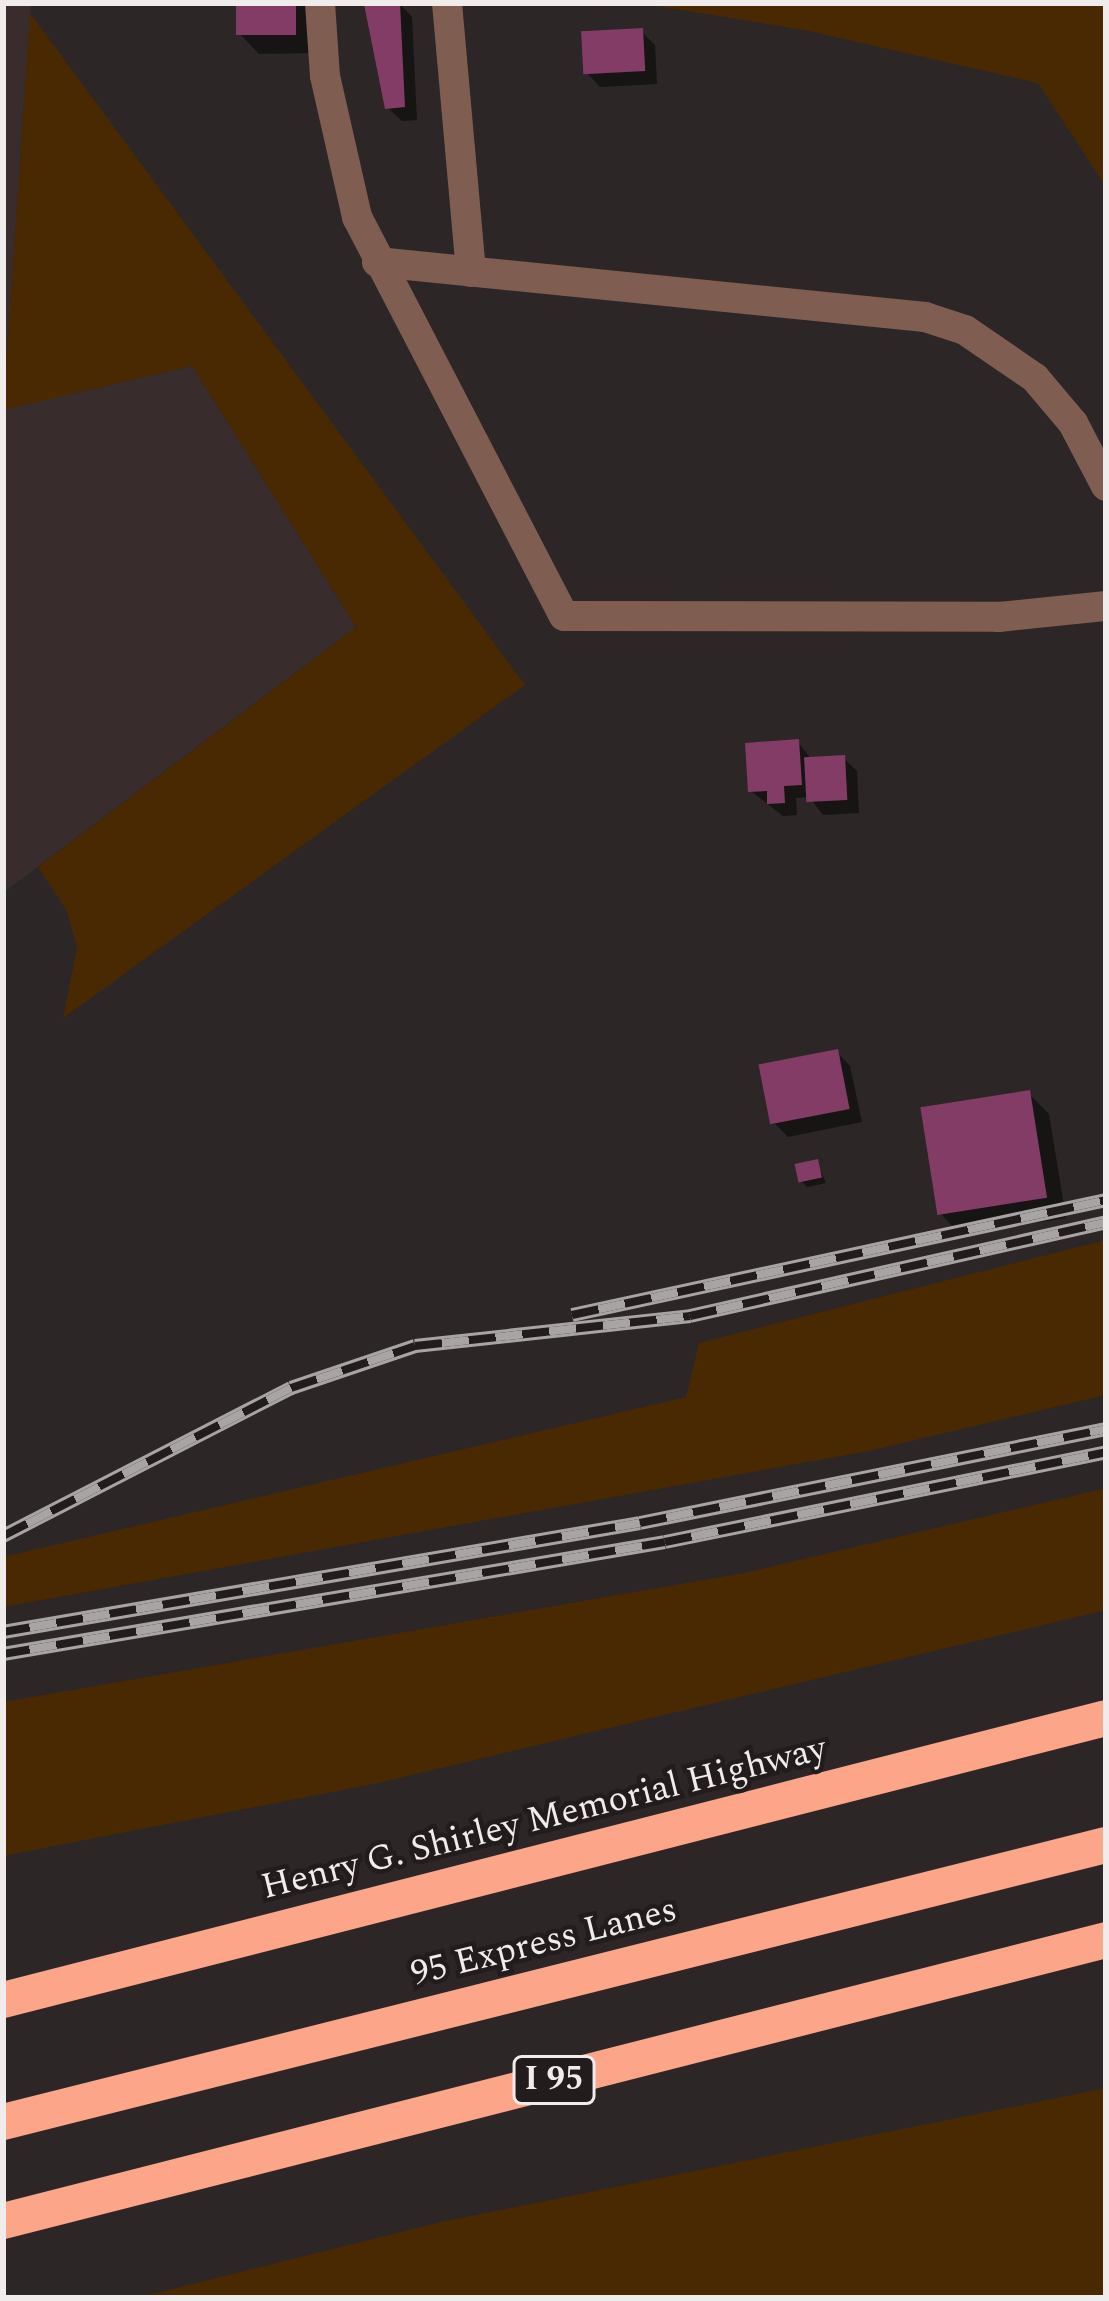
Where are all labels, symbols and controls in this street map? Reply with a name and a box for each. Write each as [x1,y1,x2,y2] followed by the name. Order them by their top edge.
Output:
[257,1727,831,1909] street label: Henry G. Shirley Memorial Highway
[407,1888,681,1996] street label: 95 Express Lanes
[512,2053,596,2107] road number: I 95

